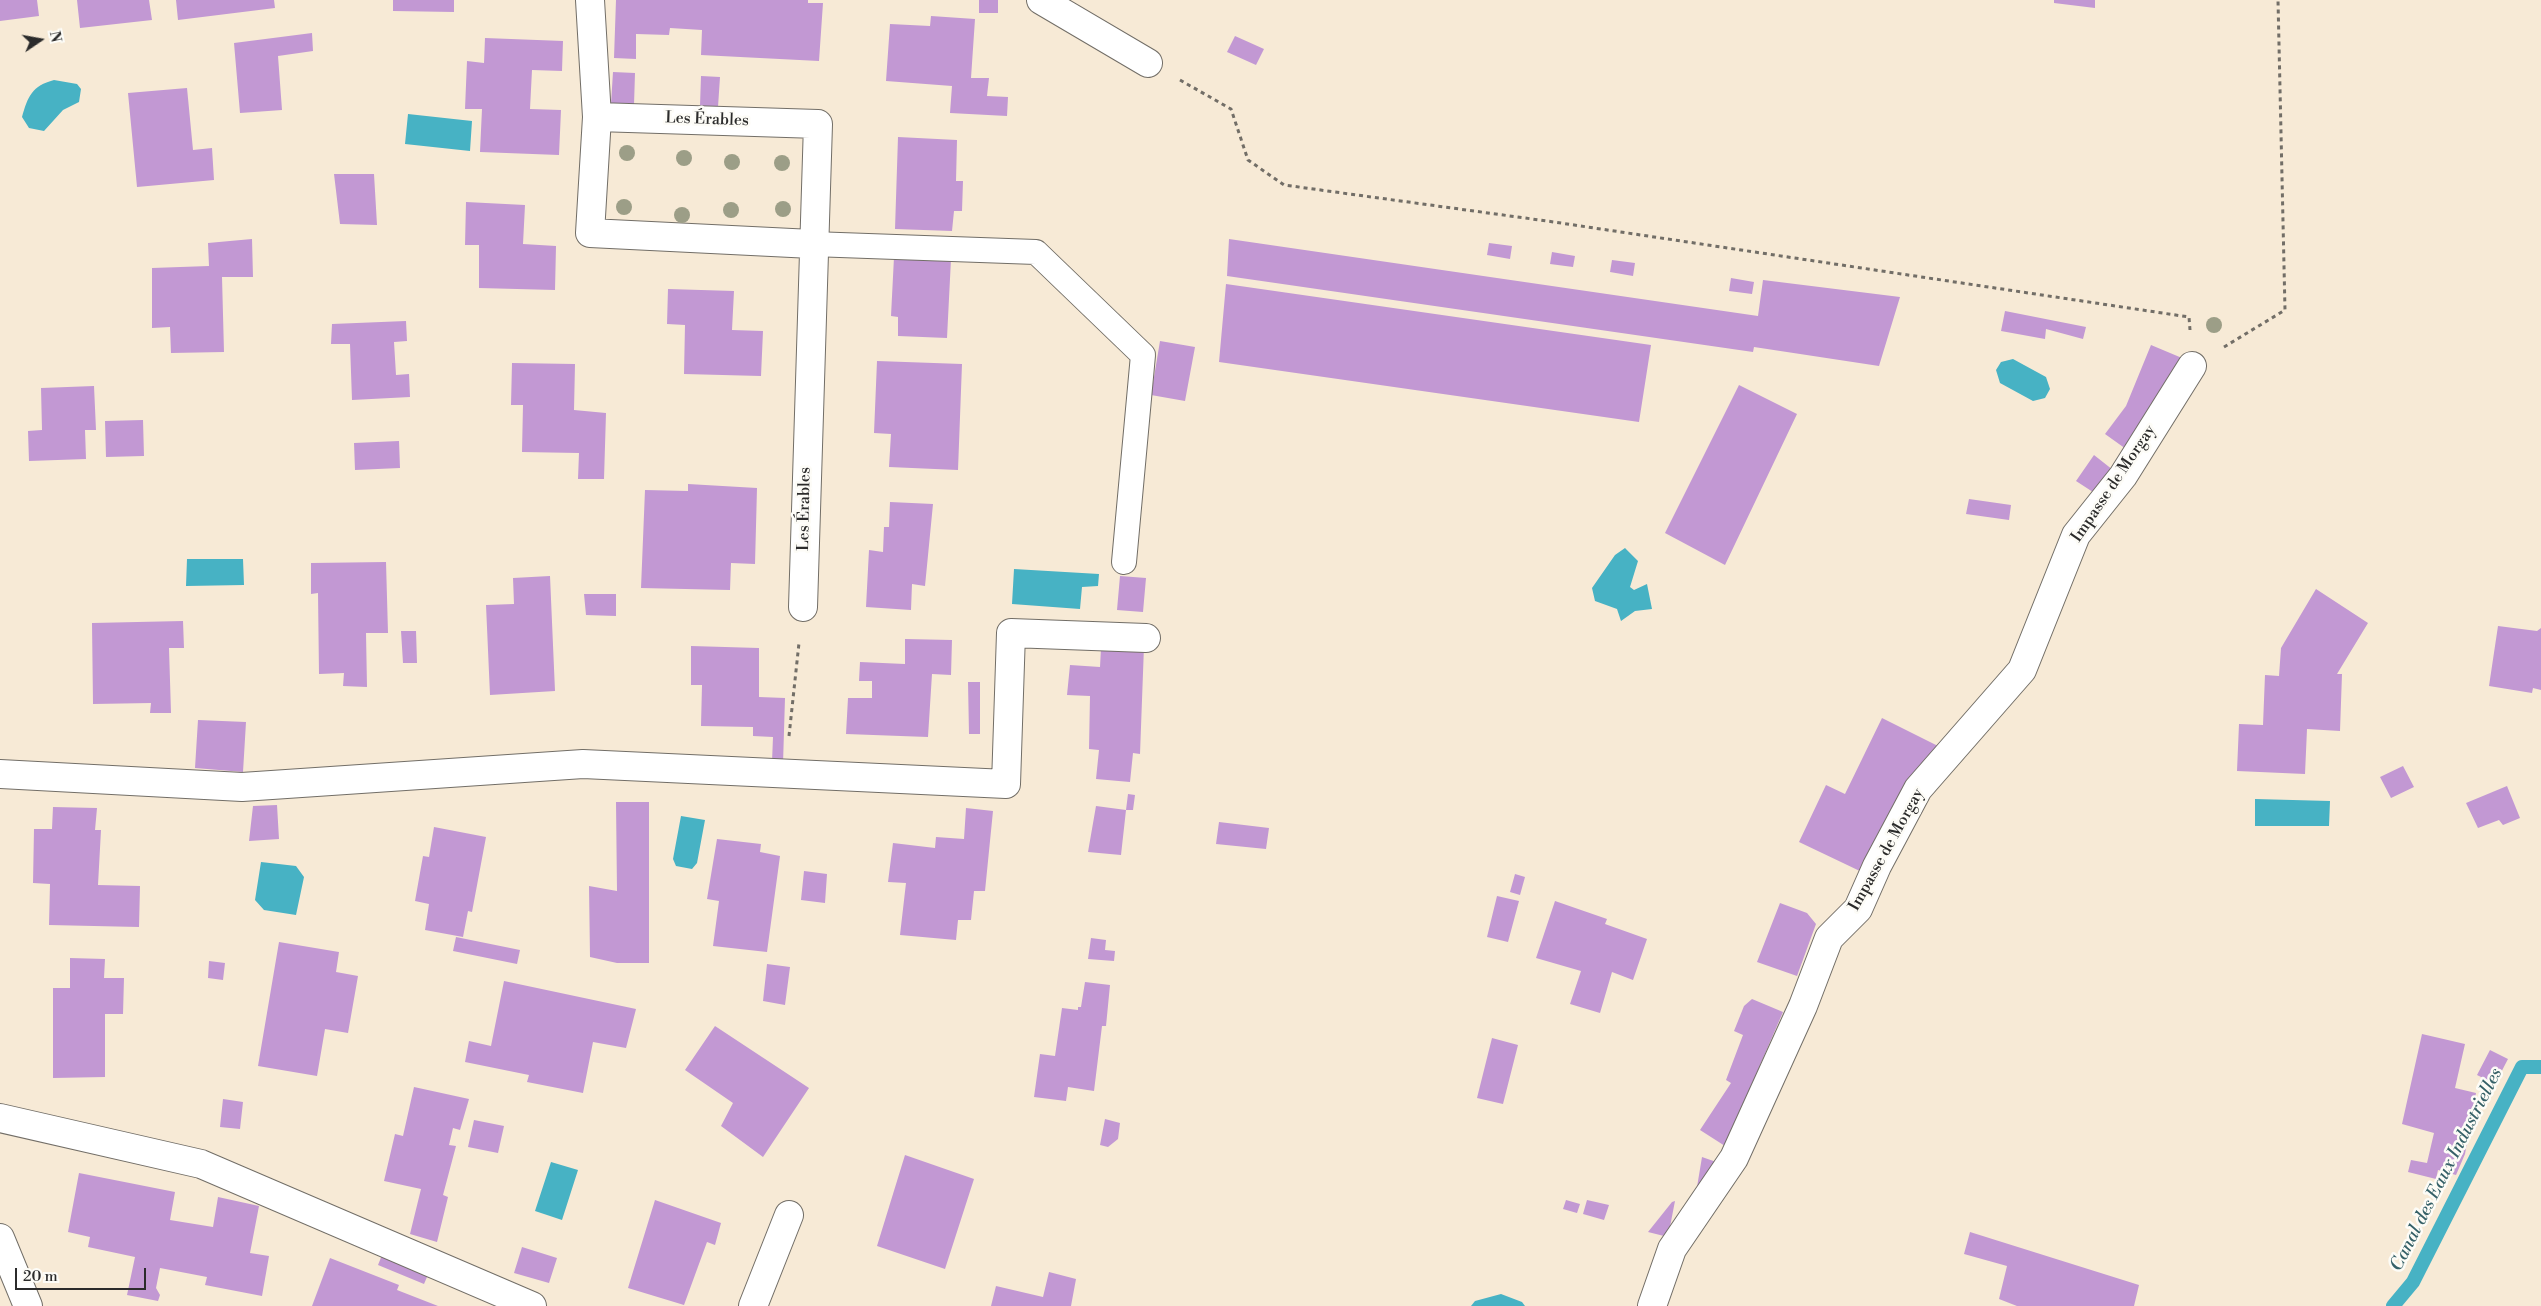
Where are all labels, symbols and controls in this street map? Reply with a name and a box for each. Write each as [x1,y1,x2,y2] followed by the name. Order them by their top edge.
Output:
[15,15,65,65] north arrow
[45,30,65,44] text: N
[665,109,749,131] street label: Les Érables
[2068,422,2160,546] street label: Impasse de Morgay
[795,467,815,551] street label: Les Érables
[1845,785,1929,915] street label: Impasse de Morgay
[2386,1065,2508,1275] water label: Canal des Eaux Industrielles
[18,1258,149,1290] scale bar
[23,1267,58,1286] text: 20 m

